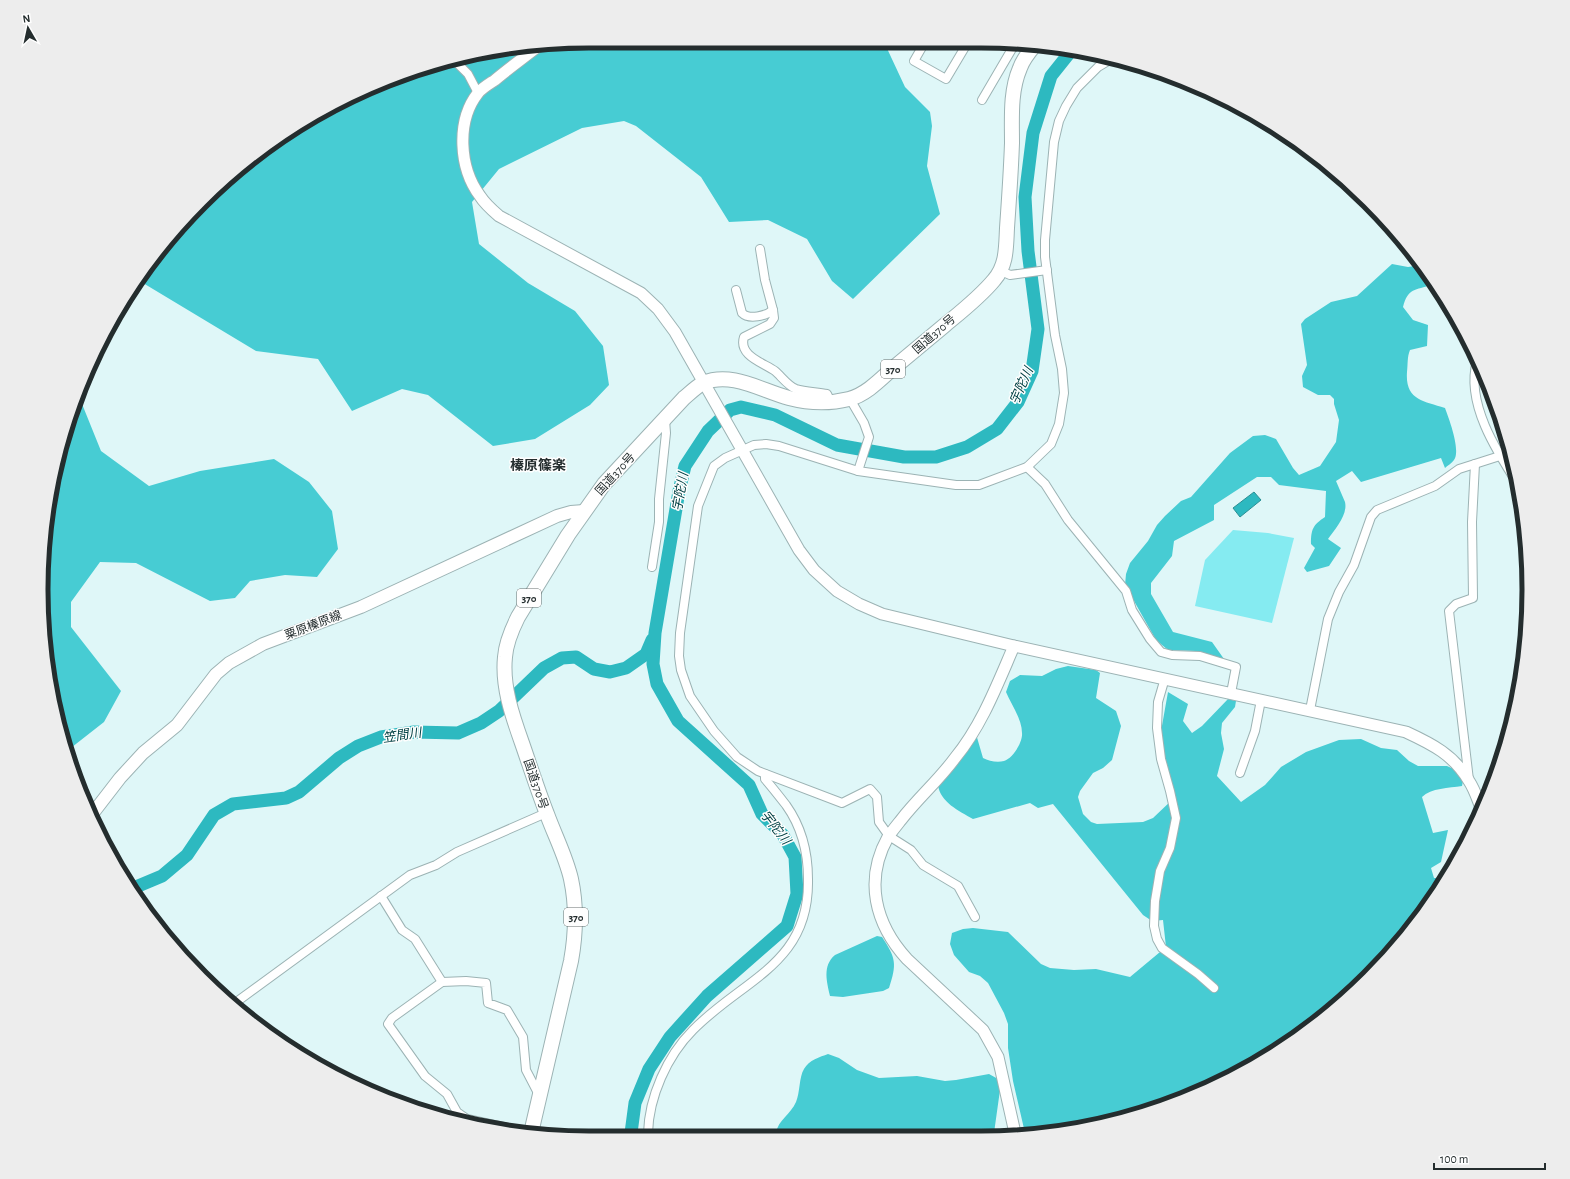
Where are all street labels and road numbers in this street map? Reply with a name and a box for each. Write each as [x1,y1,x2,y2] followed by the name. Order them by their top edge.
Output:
[910,312,958,356] street label: 国道370号
[881,360,905,378] road number: 370
[592,450,637,497] street label: 国道370号
[517,589,541,607] road number: 370
[282,608,343,641] street label: 粟原榛原線
[522,757,551,811] street label: 国道370号
[564,908,588,926] road number: 370

